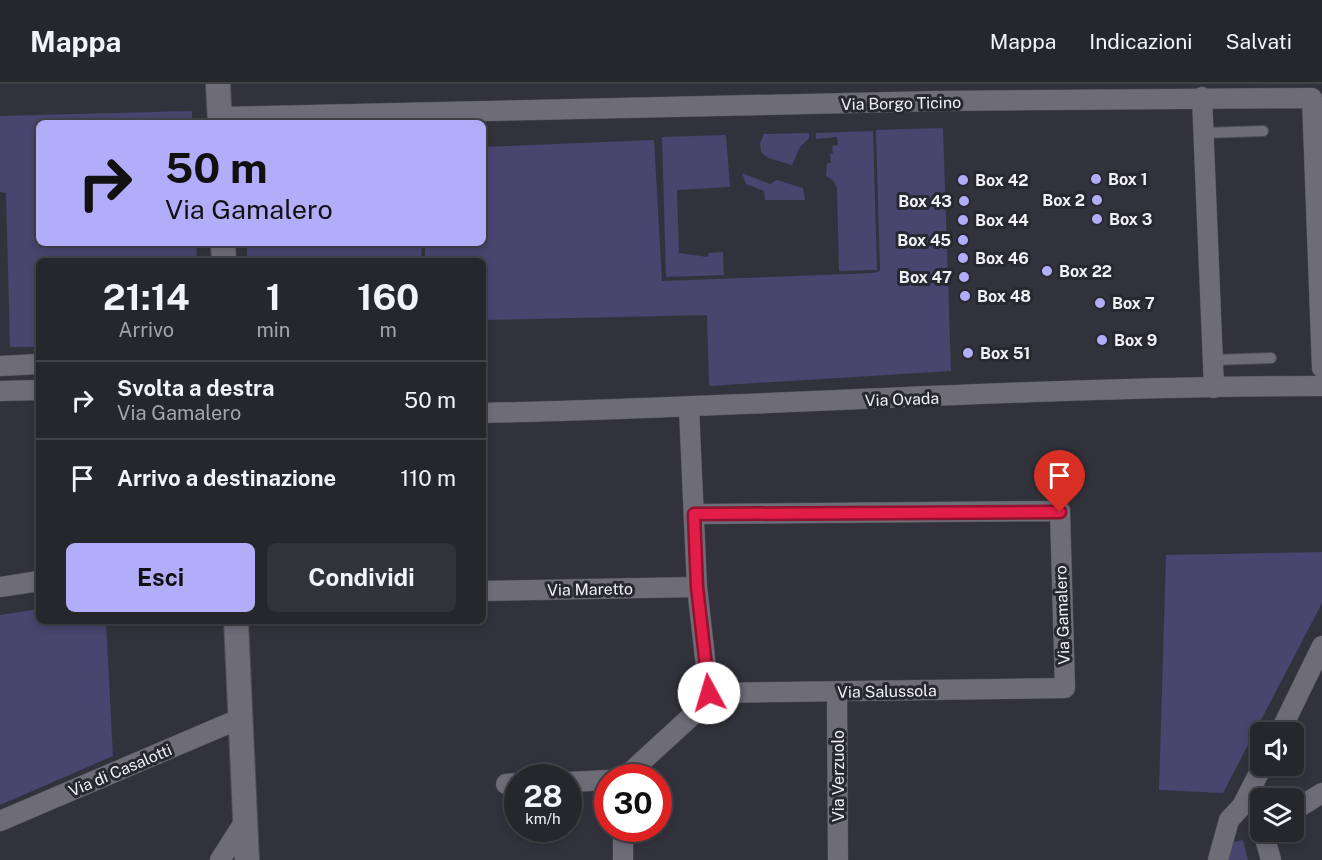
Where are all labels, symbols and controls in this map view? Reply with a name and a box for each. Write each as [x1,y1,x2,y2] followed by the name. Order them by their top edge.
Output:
[30,25,121,58] text: Mappa
[990,29,1056,54] text: Mappa
[1089,29,1193,54] text: Indicazioni
[1226,29,1292,54] text: Salvati
[841,93,961,114] street label: Via Borgo Ticino
[165,143,268,192] text: 50 m
[66,144,144,222] icon: right
[1108,170,1148,189] place label: Box 1
[975,171,1028,190] place label: Box 42
[1089,172,1103,186] marker: Box 1
[956,173,970,187] marker: Box 42
[1042,191,1085,210] place label: Box 2
[898,192,952,211] place label: Box 43
[165,193,333,225] text: Via Gamalero
[1090,193,1104,207] marker: Box 2
[957,194,971,208] marker: Box 43
[1109,210,1152,229] place label: Box 3
[975,211,1029,230] place label: Box 44
[1090,212,1104,226] marker: Box 3
[956,213,970,227] marker: Box 44
[897,231,951,250] place label: Box 45
[956,233,970,247] marker: Box 45
[975,249,1029,268] place label: Box 46
[956,251,970,265] marker: Box 46
[1059,262,1112,281] place label: Box 22
[1040,264,1054,278] marker: Box 22
[899,268,952,287] place label: Box 47
[957,270,971,284] marker: Box 47
[103,276,190,318] text: 21:14
[266,276,281,318] text: 1
[357,276,419,318] text: 160
[977,287,1031,306] place label: Box 48
[958,289,972,303] marker: Box 48
[1112,294,1155,313] place label: Box 7
[1093,296,1107,310] marker: Box 7
[118,318,174,342] text: Arrivo
[256,318,290,342] text: min
[379,318,397,342] text: m
[1114,331,1157,350] place label: Box 9
[1095,333,1109,347] marker: Box 9
[980,344,1030,363] place label: Box 51
[961,346,975,360] marker: Box 51
[117,375,274,401] text: Svolta a destra
[66,384,99,417] icon: right
[404,387,456,413] text: 50 m
[865,389,939,410] street label: Via Ovada
[117,401,241,425] text: Via Gamalero
[1034,450,1085,512] pin
[1043,459,1076,492] icon: arrive
[66,462,99,495] icon: arrive
[117,465,336,491] text: Arrivo a destinazione
[400,465,456,491] text: 110 m
[66,543,255,612] button: Esci
[267,543,456,612] button: Condividi
[1051,565,1074,665] street label: Via Gamalero
[547,579,633,600] street label: Via Maretto
[677,661,741,725] position arrow
[837,681,937,702] street label: Via Salussola
[1250,722,1304,842] map controls
[1250,722,1304,776] button: sound
[829,730,848,822] street label: Via Verzuolo
[66,740,175,801] street label: Via di Casalotti
[594,764,672,842] speed limit sign: 30
[523,778,563,814] text: 28
[1250,788,1304,842] button: layers
[525,810,561,827] text: km/h

